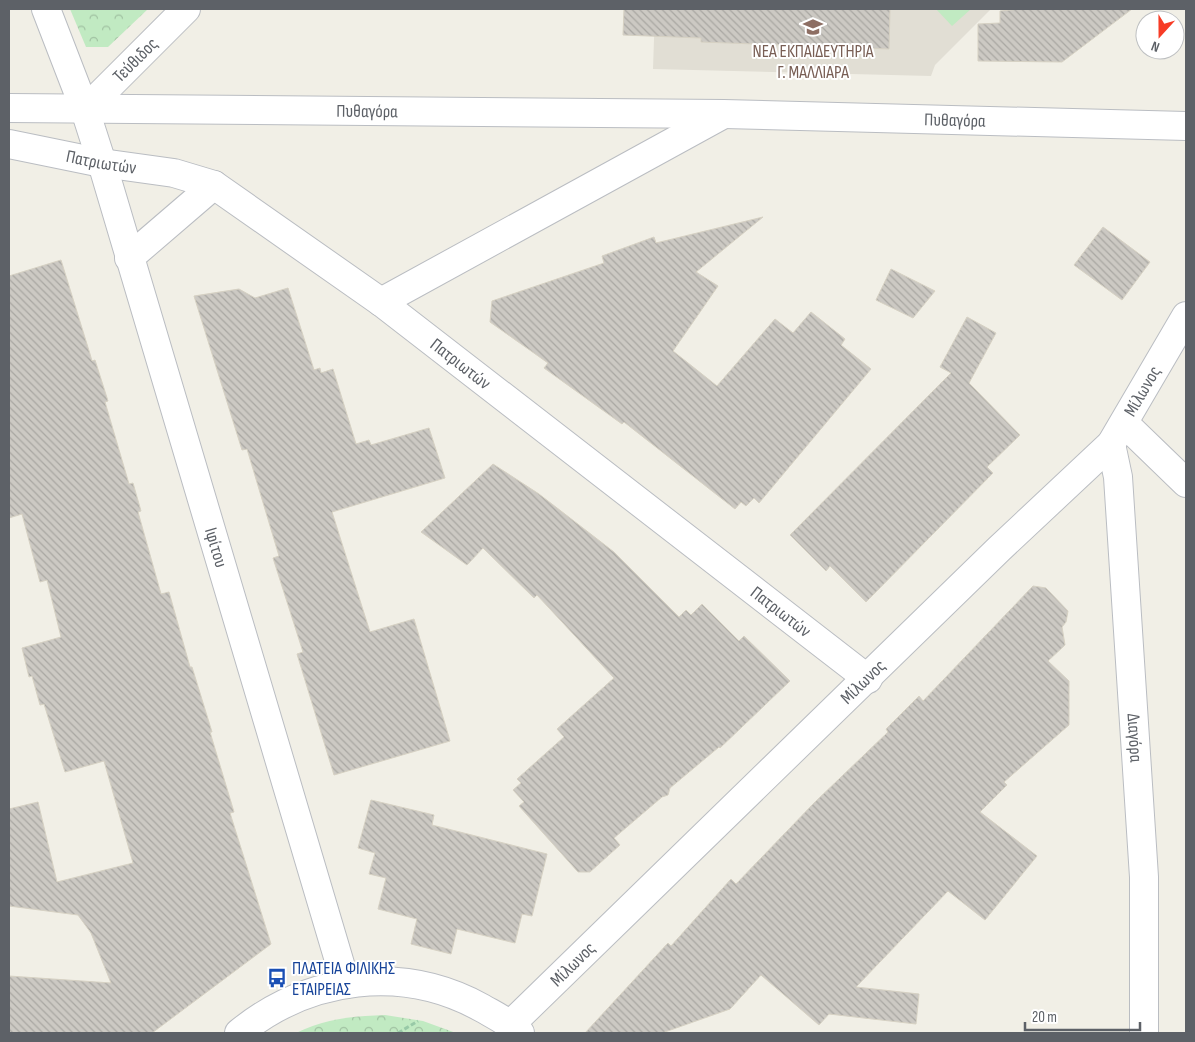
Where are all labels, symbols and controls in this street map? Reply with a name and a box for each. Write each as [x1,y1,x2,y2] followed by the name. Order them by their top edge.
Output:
[1135,10,1185,60] north arrow
[802,16,824,38] school or university icon: ΝΕΑ ΕΚΠΑΙΔΕΥΤΗΡΙΑ Γ. ΜΑΛΛΙΑΡΑ
[109,33,162,87] street label: Τεύθιδος
[1149,37,1162,56] text: N
[753,41,874,83] place label: ΝΕΑ ΕΚΠΑΙΔΕΥΤΗΡΙΑ Γ. ΜΑΛΛΙΑΡΑ
[336,101,398,122] street label: Πυθαγόρα
[924,109,986,132] street label: Πυθαγόρα
[64,146,137,179] street label: Πατριωτών
[426,334,495,394] street label: Πατριωτών
[1120,362,1165,420] street label: Μίλωνος
[200,525,232,570] street label: Ιφίτου
[746,582,815,642] street label: Πατριωτών
[836,655,890,709] street label: Μίλωνος
[1122,713,1147,763] street label: Διαγόρα
[546,938,600,991] street label: Μίλωνος
[292,958,395,1000] place label: ΠΛΑΤΕΙΑ ΦΙΛΙΚΗΣ ΕΤΑΙΡΕΙΑΣ
[266,967,288,989] bus stop icon: ΠΛΑΤΕΙΑ ΦΙΛΙΚΗΣ ΕΤΑΙΡΕΙΑΣ
[1025,1000,1140,1032] scale bar
[1032,1008,1057,1027] text: 20 m

